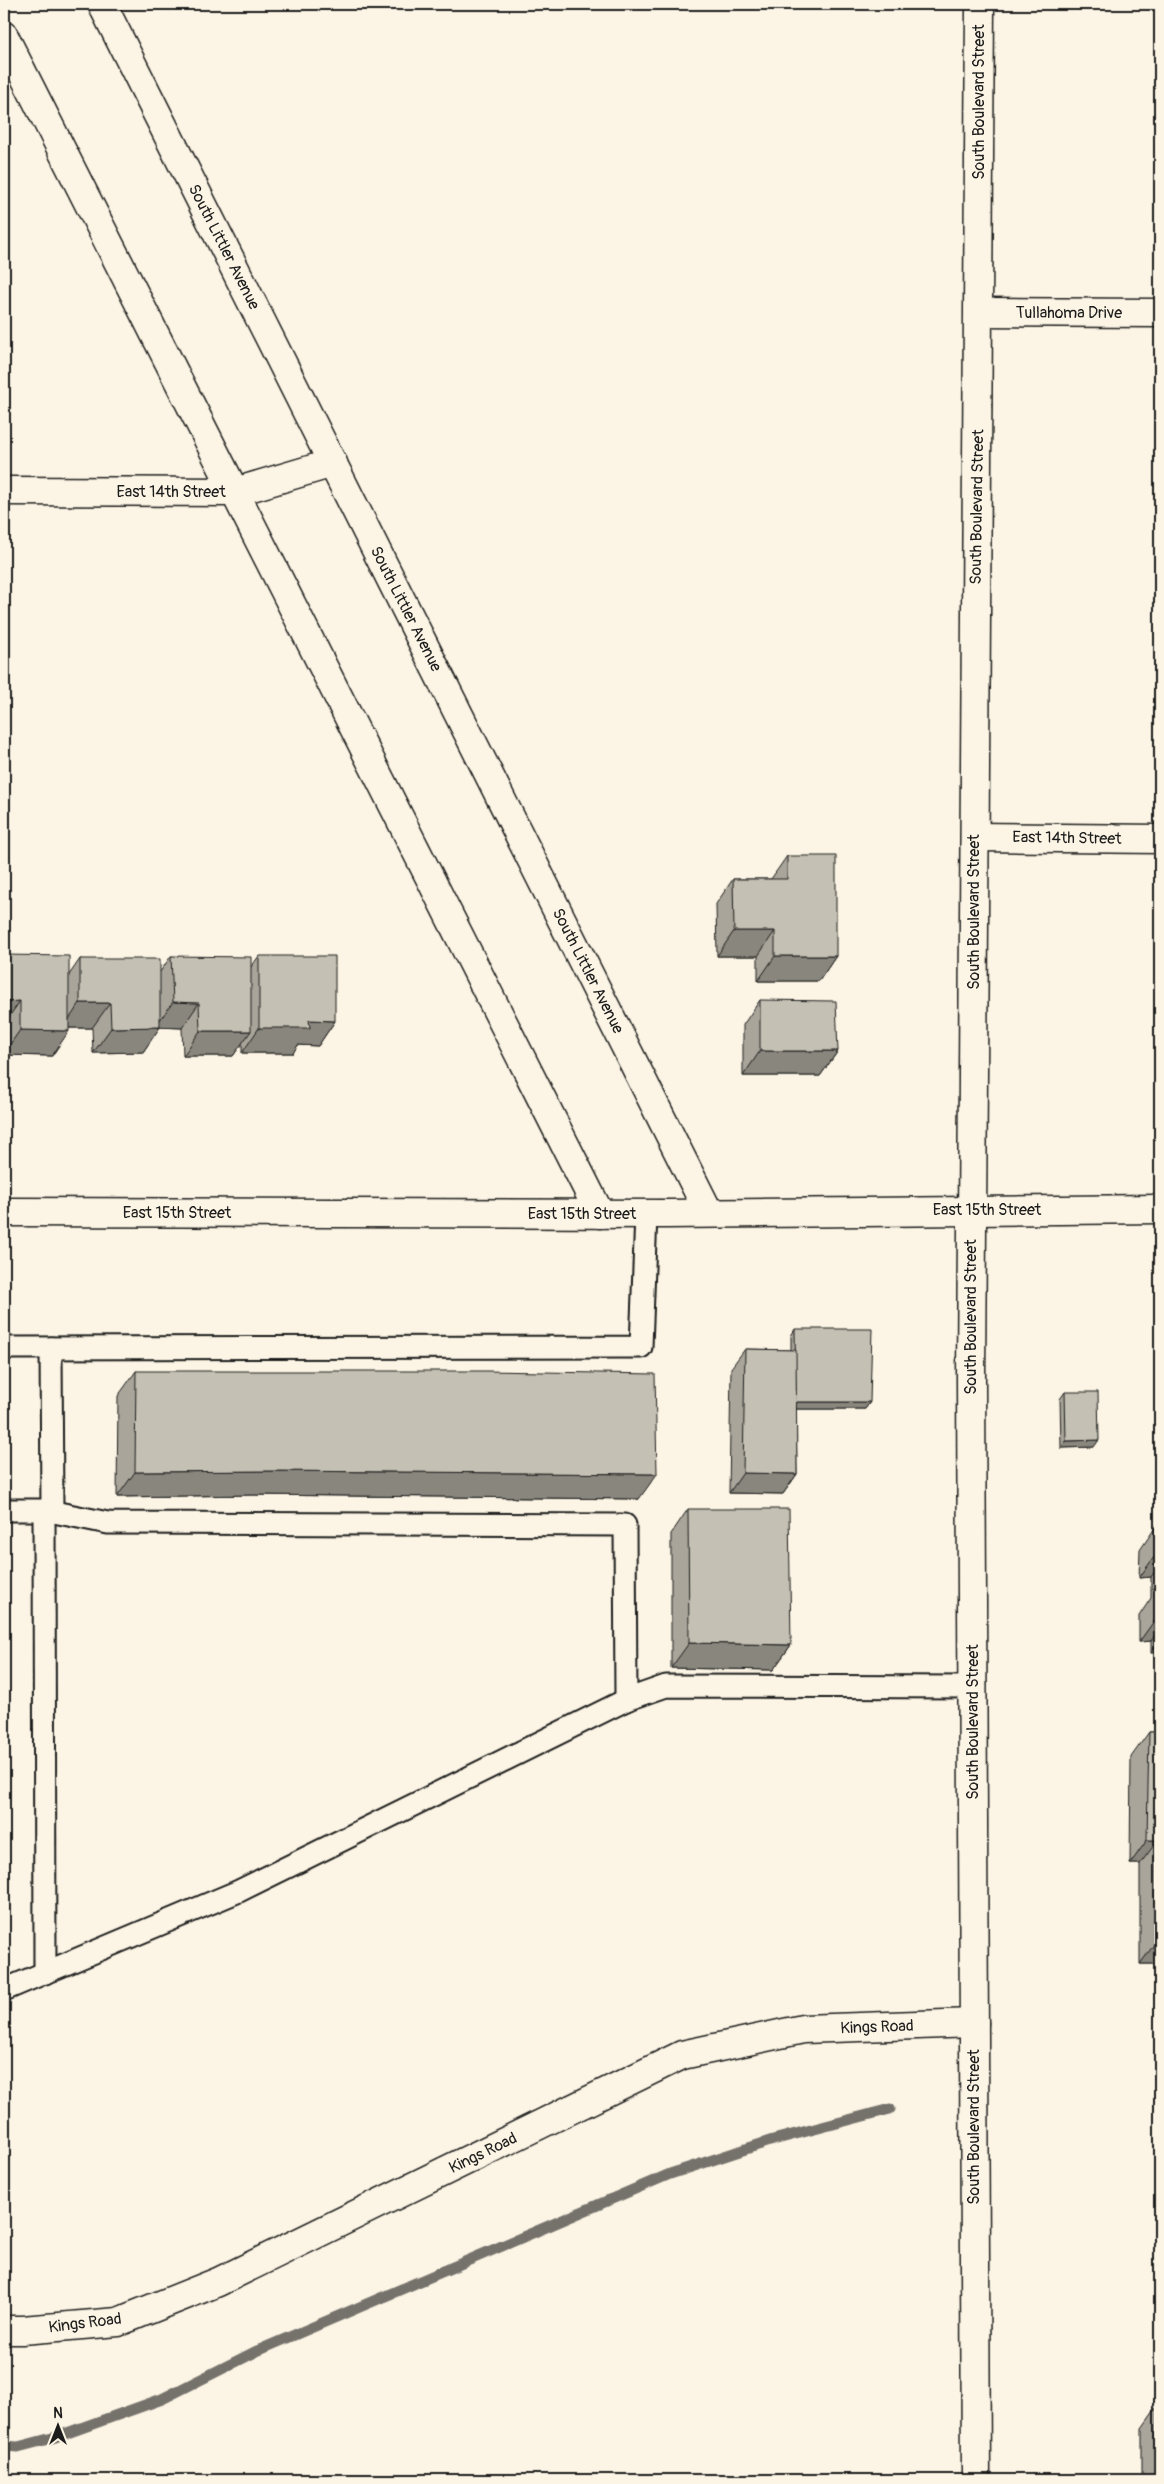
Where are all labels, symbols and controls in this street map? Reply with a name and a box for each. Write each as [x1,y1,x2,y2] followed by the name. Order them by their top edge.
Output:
[969,24,989,180] street label: South Boulevard Street
[184,181,264,313] street label: South Littler Avenue
[1016,303,1122,323] street label: Tullahoma Drive
[966,429,988,585] street label: South Boulevard Street
[116,482,226,502] street label: East 14th Street
[366,543,446,675] street label: South Littler Avenue
[1012,827,1122,849] street label: East 14th Street
[964,834,984,990] street label: South Boulevard Street
[548,905,628,1037] street label: South Littler Avenue
[933,1200,1042,1220] street label: East 15th Street
[123,1203,232,1223] street label: East 15th Street
[528,1204,637,1224] street label: East 15th Street
[961,1239,981,1395] street label: South Boulevard Street
[963,1644,983,1800] street label: South Boulevard Street
[840,2016,914,2038] street label: Kings Road
[964,2049,984,2205] street label: South Boulevard Street
[446,2128,520,2178] street label: Kings Road
[47,2309,123,2337] street label: Kings Road
[32,2402,82,2452] north arrow
[53,2405,63,2422] text: N

